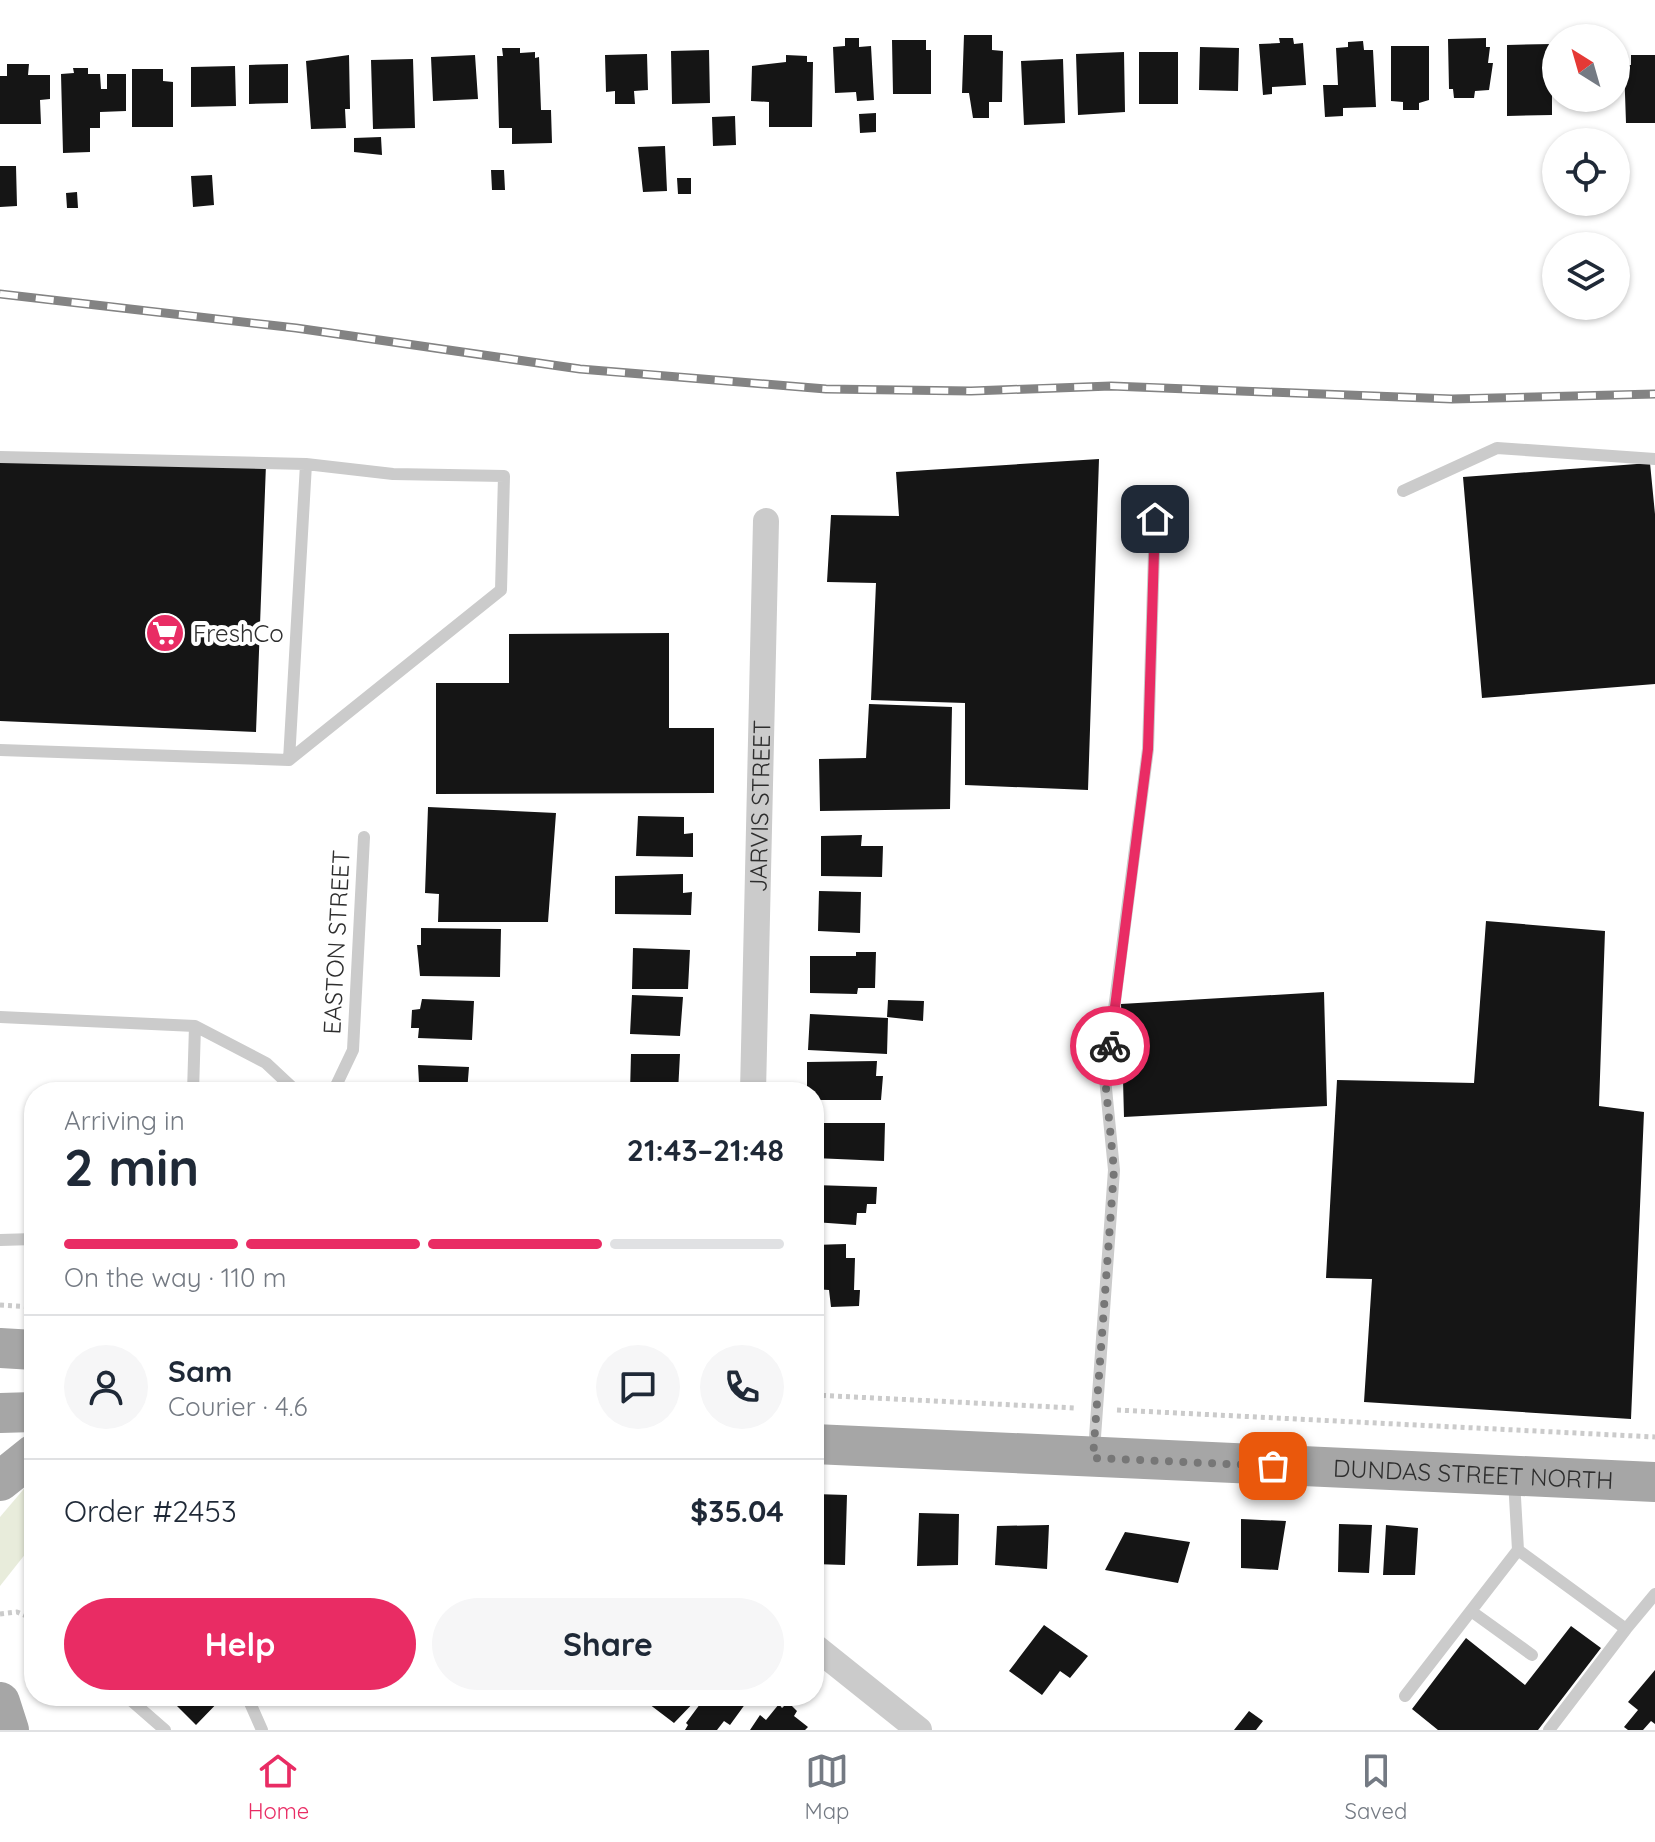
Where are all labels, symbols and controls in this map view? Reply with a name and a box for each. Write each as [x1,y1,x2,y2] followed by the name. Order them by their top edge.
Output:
[1542,24,1630,112] north arrow
[1542,24,1630,320] map controls
[1542,128,1630,216] button: locate
[1542,232,1630,320] button: layers
[1121,485,1189,553] pin
[1133,497,1177,541] icon: home
[144,612,186,654] supermarket icon: FreshCo
[193,618,284,648] place label: FreshCo
[743,719,776,893] street label: JARVIS STREET
[316,849,356,1035] street label: EASTON STREET
[1070,1006,1150,1086] courier
[1088,1024,1132,1068] icon: bike
[64,1104,185,1137] text: Arriving in
[627,1131,784,1169] text: 21:43–21:48
[64,1134,199,1199] text: 2 min
[64,1261,286,1294] text: On the way · 110 m
[64,1345,148,1429] button: person
[596,1345,680,1429] button: chat
[700,1345,784,1429] button: phone
[168,1352,232,1390] text: Sam
[168,1390,307,1423] text: Courier · 4.6
[1239,1432,1307,1500] pin
[1251,1444,1295,1488] icon: bag
[1333,1452,1614,1495] street label: DUNDAS STREET NORTH
[64,1492,237,1530] text: Order #2453
[690,1492,784,1530] text: $35.04
[64,1598,416,1690] button: Help
[432,1598,784,1690] button: Share
[248,1749,309,1825] tab: Home
[805,1749,849,1825] tab: Map
[1345,1749,1407,1825] tab: Saved

